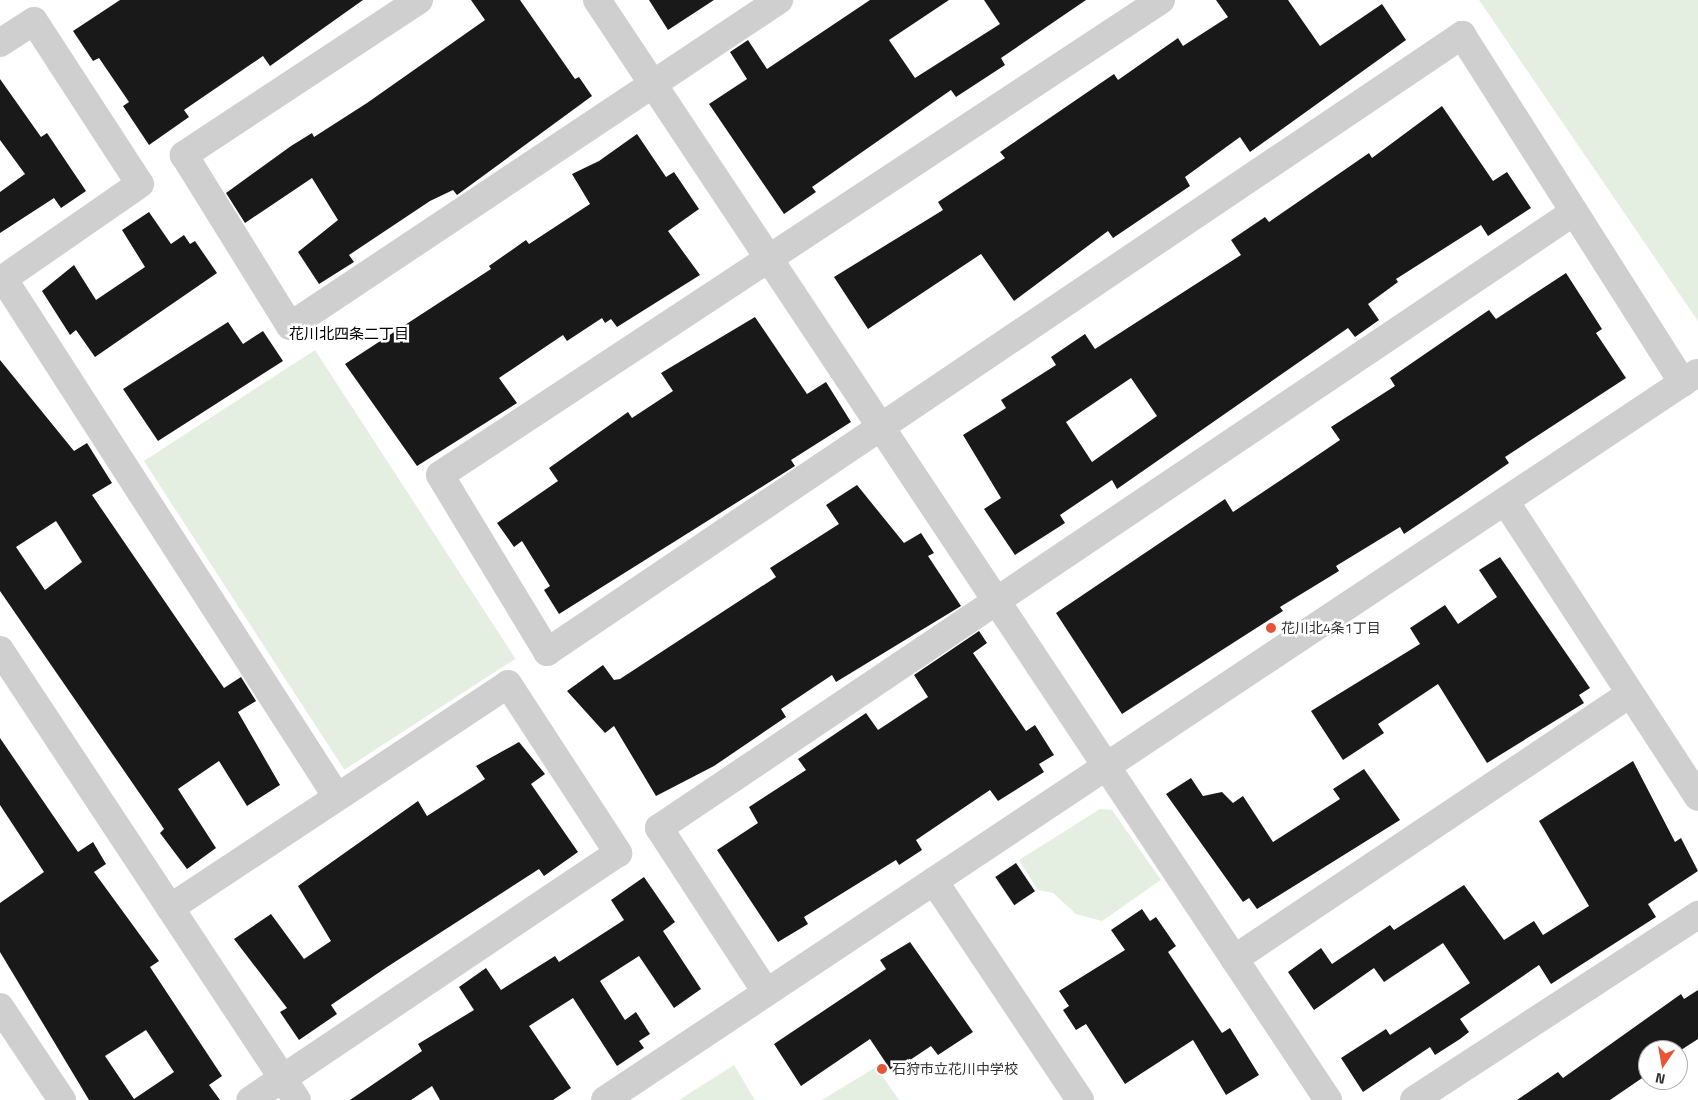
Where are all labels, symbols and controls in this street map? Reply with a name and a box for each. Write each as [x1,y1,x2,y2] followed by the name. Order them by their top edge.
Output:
[289,325,409,343] district label: 花川北四条二丁目
[1281,620,1381,636] place label: 花川北4条1丁目
[1265,622,1277,634] marker: 花川北4条1丁目
[1638,1040,1688,1090] north arrow
[892,1061,1018,1077] place label: 石狩市立花川中学校
[876,1063,888,1075] marker: 石狩市立花川中学校
[1653,1068,1667,1090] text: N

